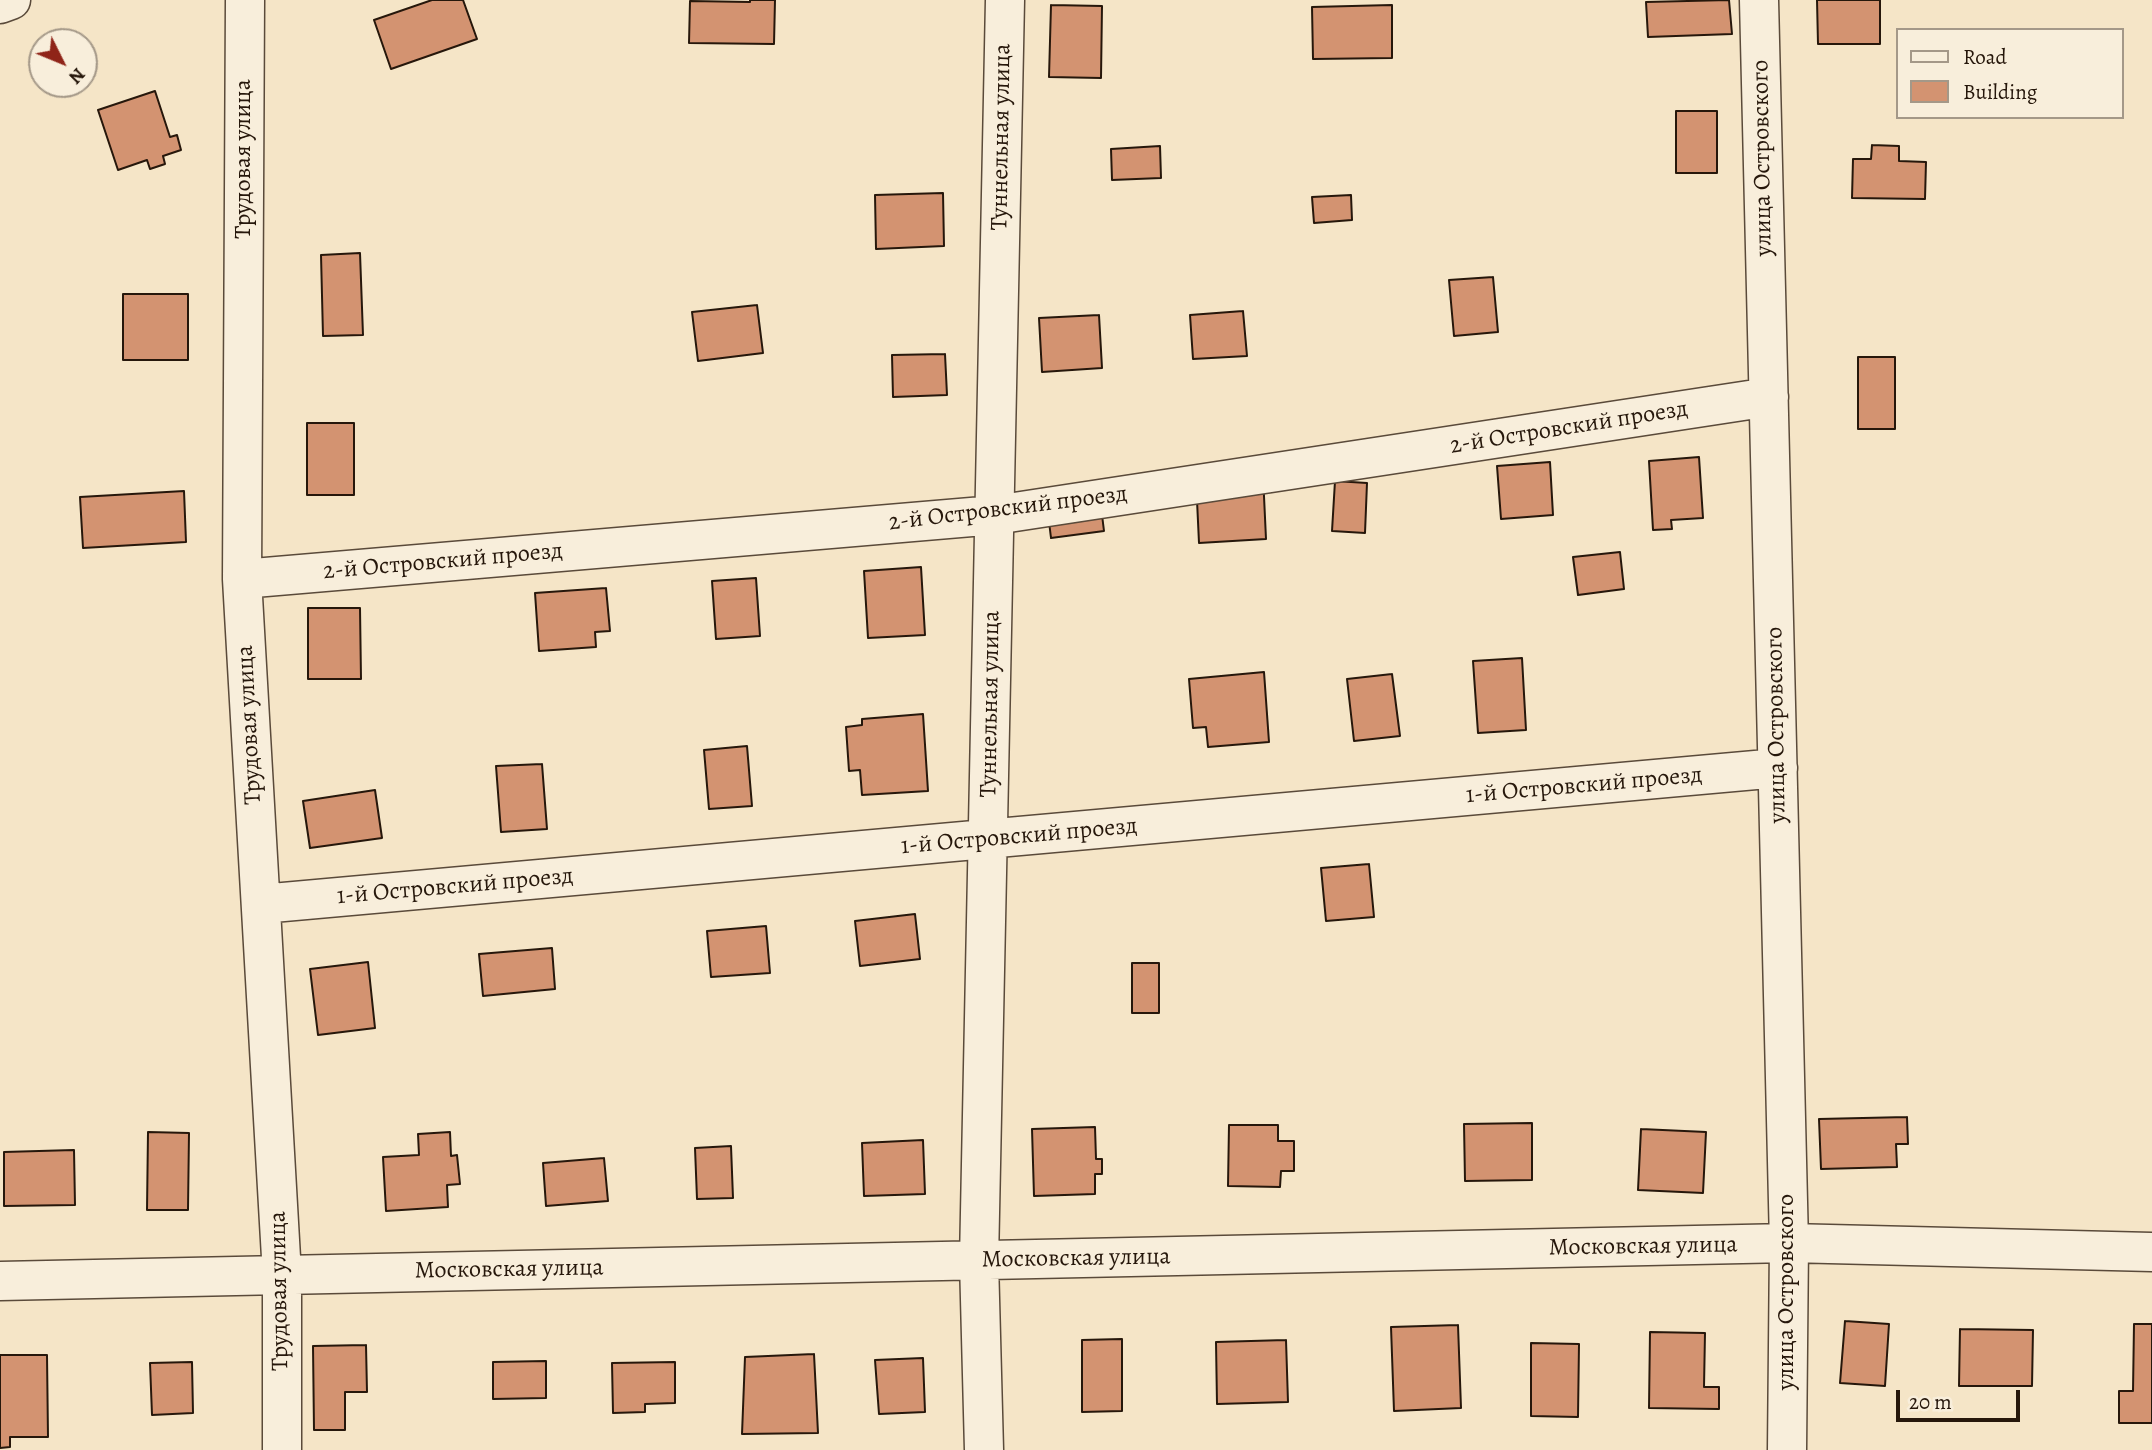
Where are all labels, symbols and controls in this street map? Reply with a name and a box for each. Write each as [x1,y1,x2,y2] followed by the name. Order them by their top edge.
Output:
[28,28,98,98] north arrow
[1896,28,2124,119] legend
[986,43,1018,231] street label: Туннельная улица
[1963,43,2007,71] text: Road
[1747,60,1779,256] street label: улица Островского
[63,62,91,90] text: N
[1963,78,2037,106] text: Building
[230,79,258,239] street label: Трудовая улица
[1448,395,1690,461] street label: 2-й Островский проезд
[887,480,1129,538] street label: 2-й Островский проезд
[322,537,564,587] street label: 2-й Островский проезд
[975,610,1007,798] street label: Туннельная улица
[1761,627,1793,823] street label: улица Островского
[231,645,269,805] street label: Трудовая улица
[1465,761,1703,811] street label: 1-й Островский проезд
[900,812,1138,862] street label: 1-й Островский проезд
[336,862,574,912] street label: 1-й Островский проезд
[1773,1194,1801,1390] street label: улица Островского
[264,1211,296,1371] street label: Трудовая улица
[1548,1231,1738,1263] street label: Московская улица
[981,1243,1171,1275] street label: Московская улица
[414,1254,604,1286] street label: Московская улица
[1900,1376,2024,1420] scale bar
[1909,1388,1952,1416] text: 20 m

